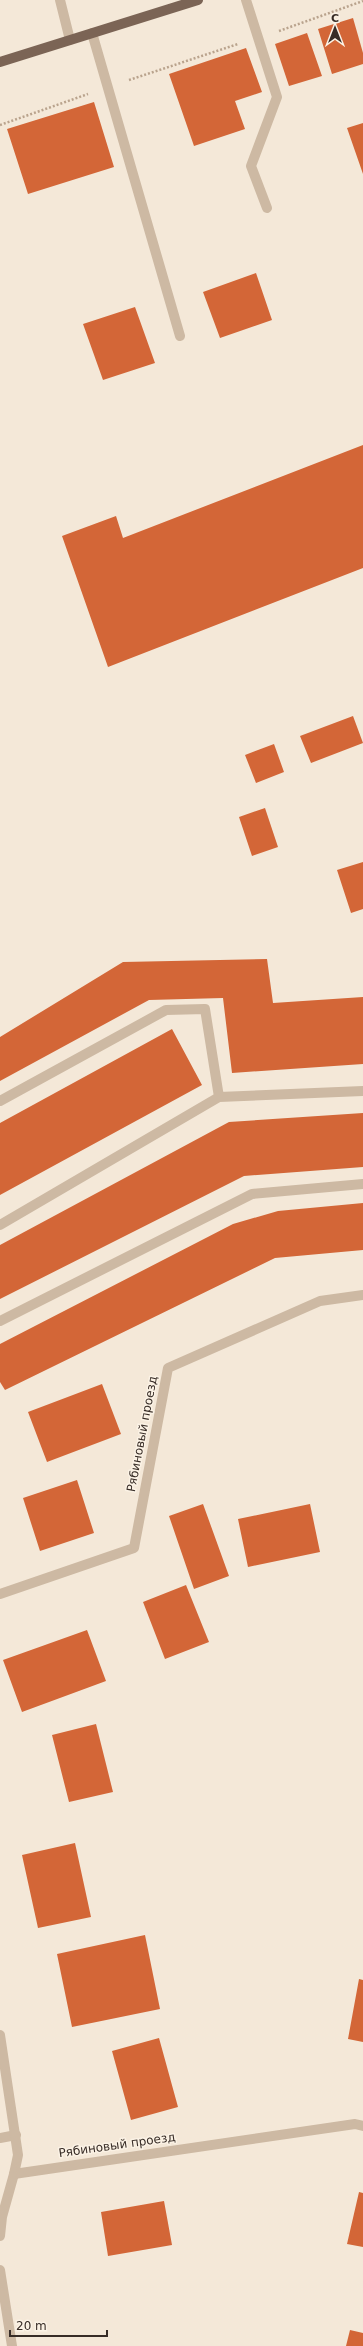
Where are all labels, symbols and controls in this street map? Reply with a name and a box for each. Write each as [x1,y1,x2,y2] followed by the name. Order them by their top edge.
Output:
[315,8,355,48] north arrow
[331,12,339,25] text: С
[124,1375,160,1493] street label: Рябиновый проезд
[58,2130,176,2160] street label: Рябиновый проезд
[10,2312,107,2338] scale bar
[16,2319,47,2333] text: 20 m

